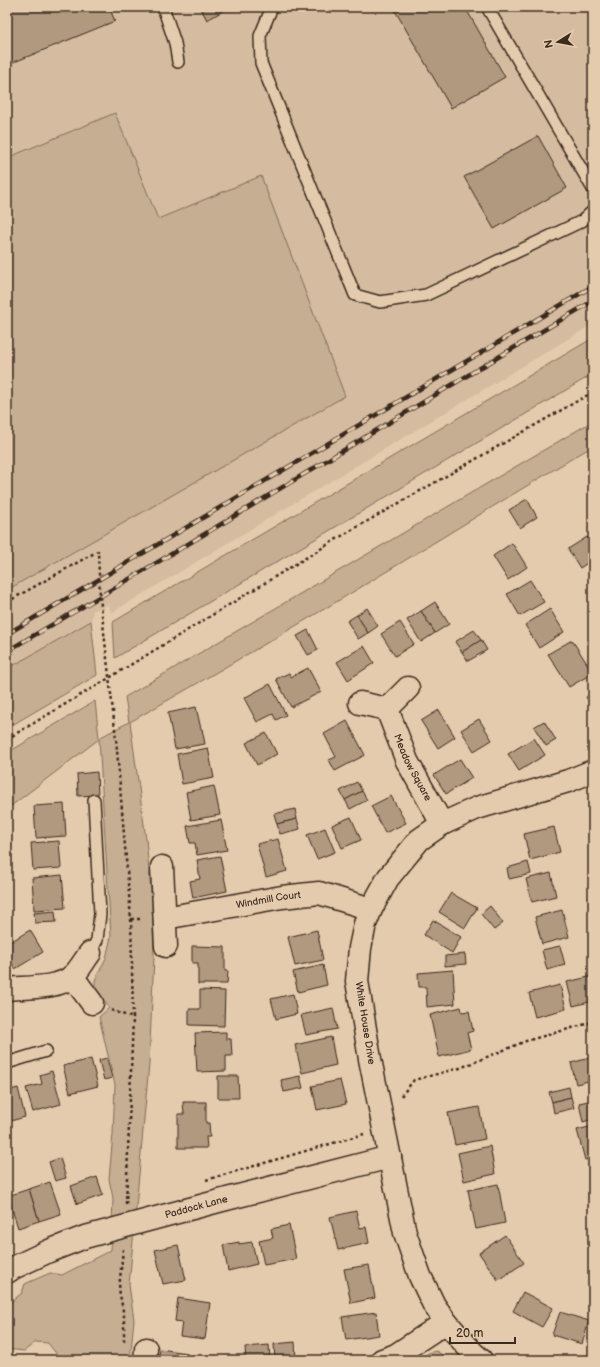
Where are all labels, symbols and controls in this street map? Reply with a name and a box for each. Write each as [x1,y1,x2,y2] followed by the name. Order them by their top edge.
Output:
[538,22,578,62] north arrow
[542,39,556,49] text: N
[391,732,434,803] street label: Meadow Square
[235,889,301,911] street label: Windmill Court
[353,981,377,1065] street label: White House Drive
[164,1193,229,1221] street label: Paddock Lane
[450,1319,515,1345] scale bar
[456,1326,483,1341] text: 20 m

